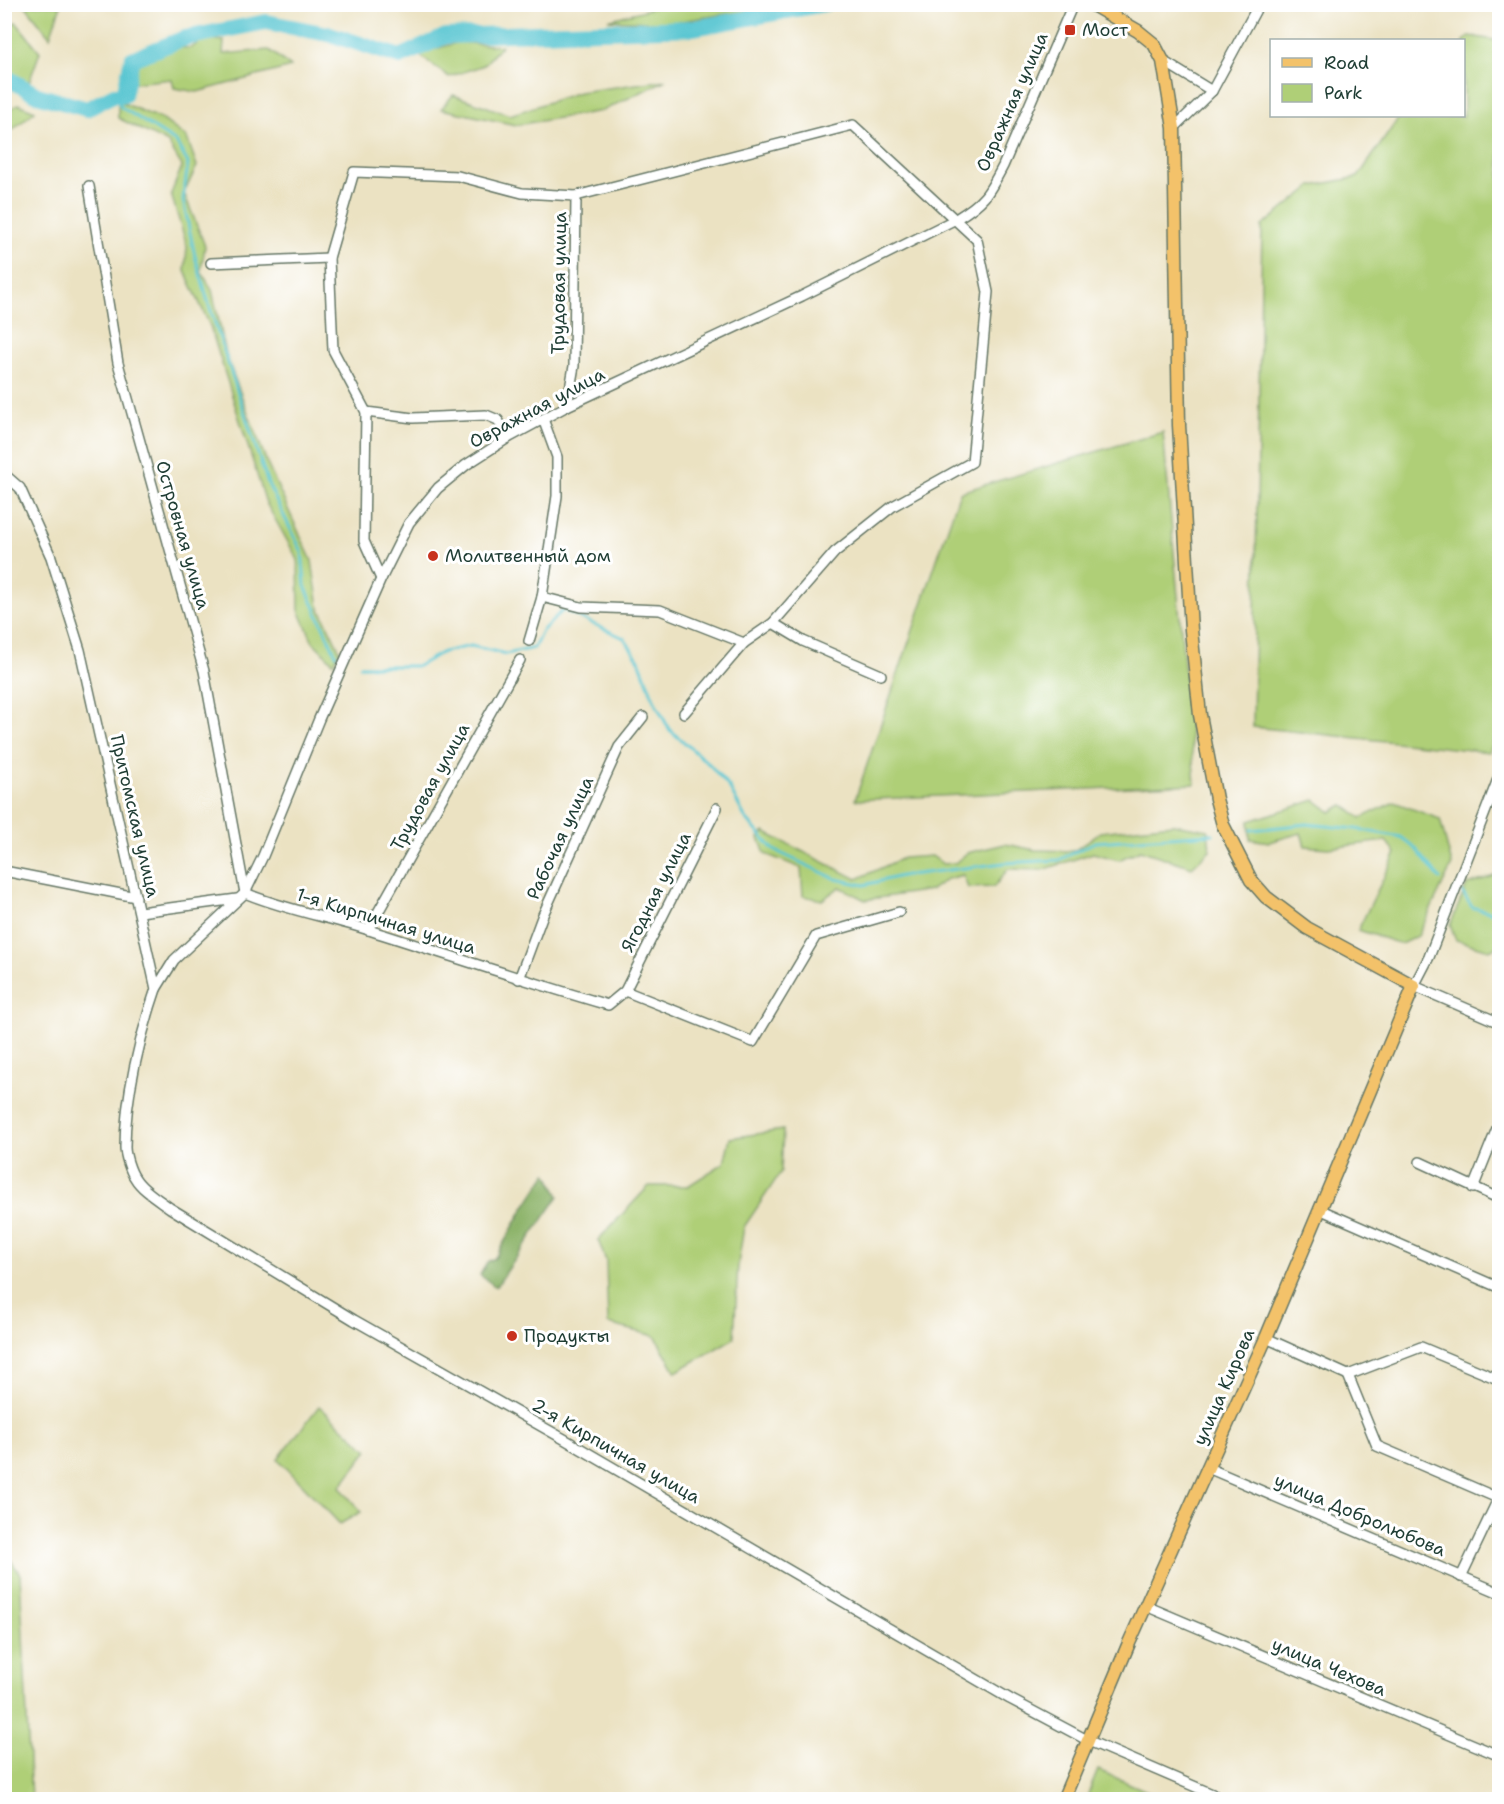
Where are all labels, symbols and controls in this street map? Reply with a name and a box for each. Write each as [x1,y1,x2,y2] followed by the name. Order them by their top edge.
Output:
[1082,18,1129,42] place label: Мост
[1063,23,1077,37] marker: Мост
[971,29,1053,175] street label: Овражная улица
[1270,39,1465,117] legend
[1324,51,1369,75] text: Road
[1324,81,1363,105] text: Park
[546,211,572,355] street label: Трудовая улица
[465,362,609,454] street label: Овражная улица
[150,458,216,612] street label: Островная улица
[445,544,611,568] place label: Молитвенный дом
[426,549,440,563] marker: Молитвенный дом
[385,719,475,855] street label: Трудовая улица
[105,732,165,900] street label: Притомская улица
[521,772,599,904] street label: Рабочая улица
[615,828,697,956] street label: Ягодная улица
[293,882,479,960] street label: 1-я Кирпичная улица
[524,1324,610,1348] place label: Продукты
[1188,1325,1260,1449] street label: улица Кирова
[505,1329,519,1343] marker: Продукты
[527,1393,705,1509] street label: 2-я Кирпичная улица
[1271,1468,1449,1562] street label: улица Добролюбова
[1268,1632,1390,1702] street label: улица Чехова

